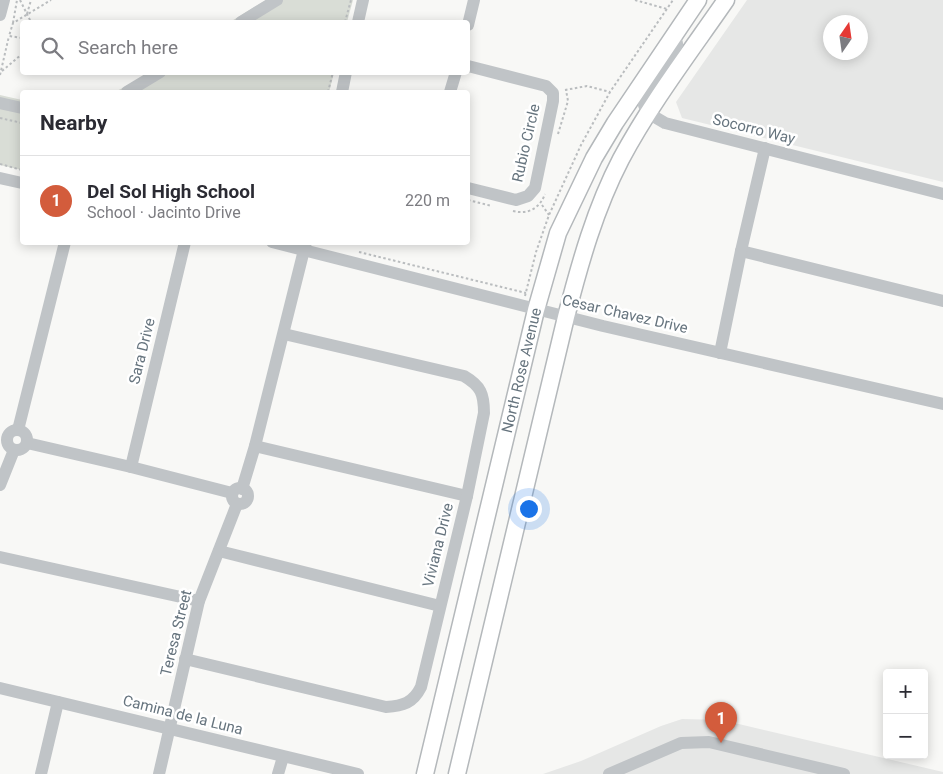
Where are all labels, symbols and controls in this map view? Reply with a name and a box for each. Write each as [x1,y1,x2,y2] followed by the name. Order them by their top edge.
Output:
[823,15,868,60] north arrow
[20,20,470,75] search box
[38,34,66,62] icon: search
[78,36,178,59] text: Search here
[508,102,544,184] street label: Rubio Circle
[711,110,797,148] street label: Socorro Way
[40,111,107,135] text: Nearby
[87,180,255,203] text: Del Sol High School
[51,191,61,210] text: 1
[405,191,450,210] text: 220 m
[87,203,241,222] text: School · Jacinto Drive
[560,291,690,337] street label: Cesar Chavez Drive
[498,306,545,435] street label: North Rose Avenue
[125,316,159,386] street label: Sara Drive
[516,496,542,522] your location
[419,501,457,589] street label: Viviana Drive
[157,588,195,678] street label: Teresa Street
[883,669,928,759] map controls
[883,669,928,714] button: +
[121,691,245,739] street label: Camina de la Luna
[705,702,737,743] pin: 1
[883,714,928,759] button: −

